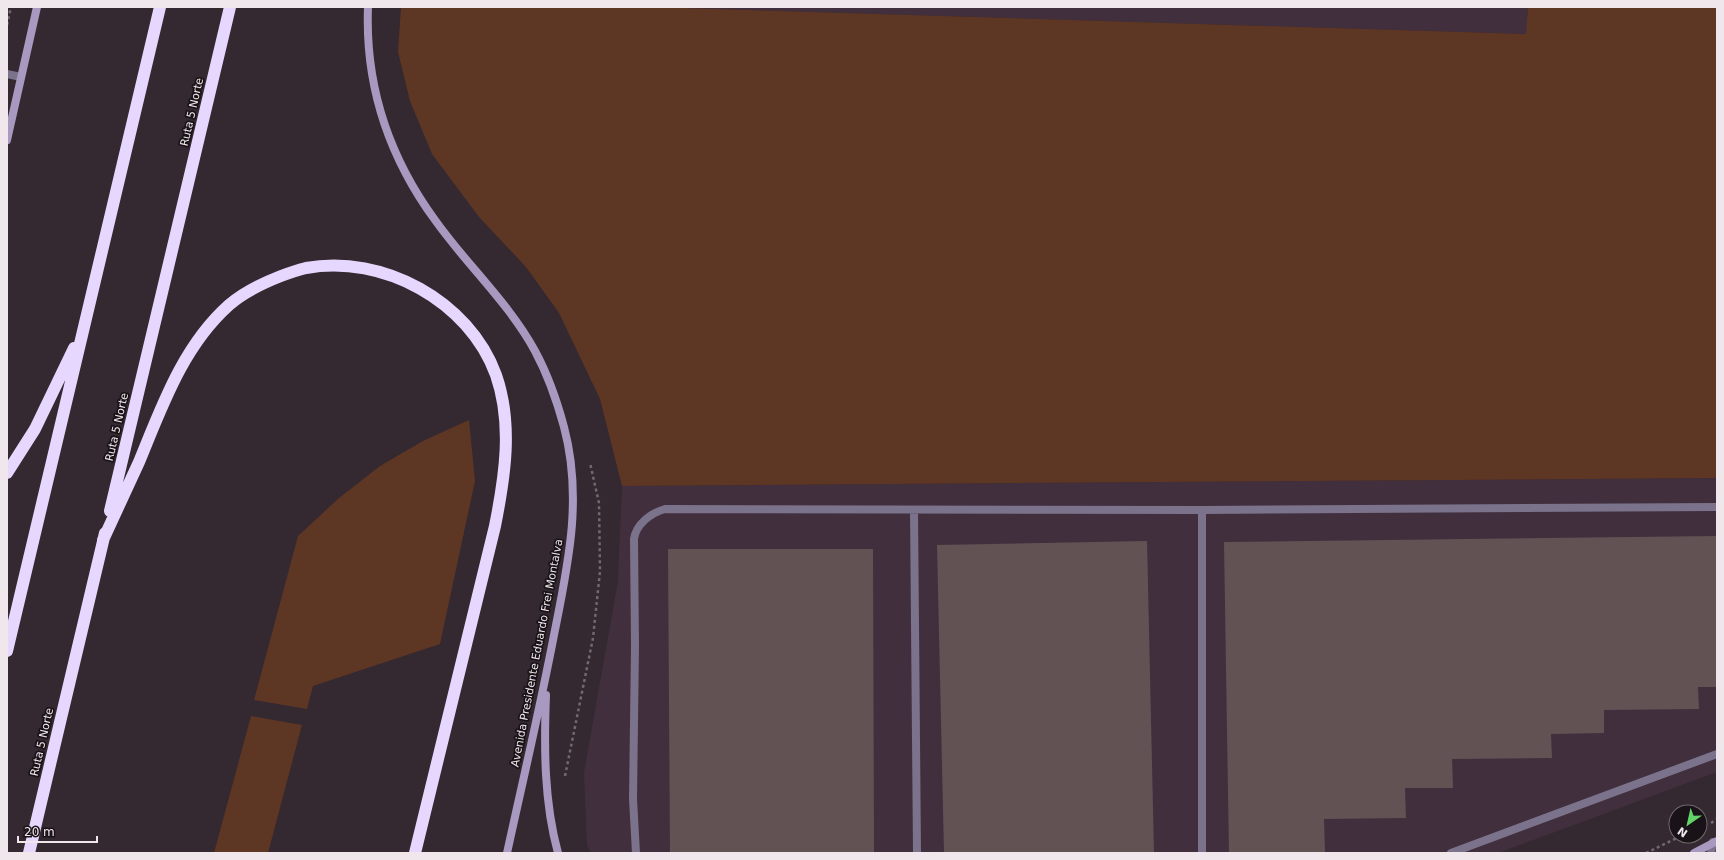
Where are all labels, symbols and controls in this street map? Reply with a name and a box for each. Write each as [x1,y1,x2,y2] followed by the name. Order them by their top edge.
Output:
[178,76,206,147] street label: Ruta 5 Norte
[103,391,131,462] street label: Ruta 5 Norte
[509,538,565,768] street label: Avenida Presidente Eduardo Frei Montalva
[28,706,56,777] street label: Ruta 5 Norte
[1668,804,1708,844] north arrow
[18,818,97,844] scale bar
[1675,824,1690,840] text: N
[24,825,55,839] text: 20 m

